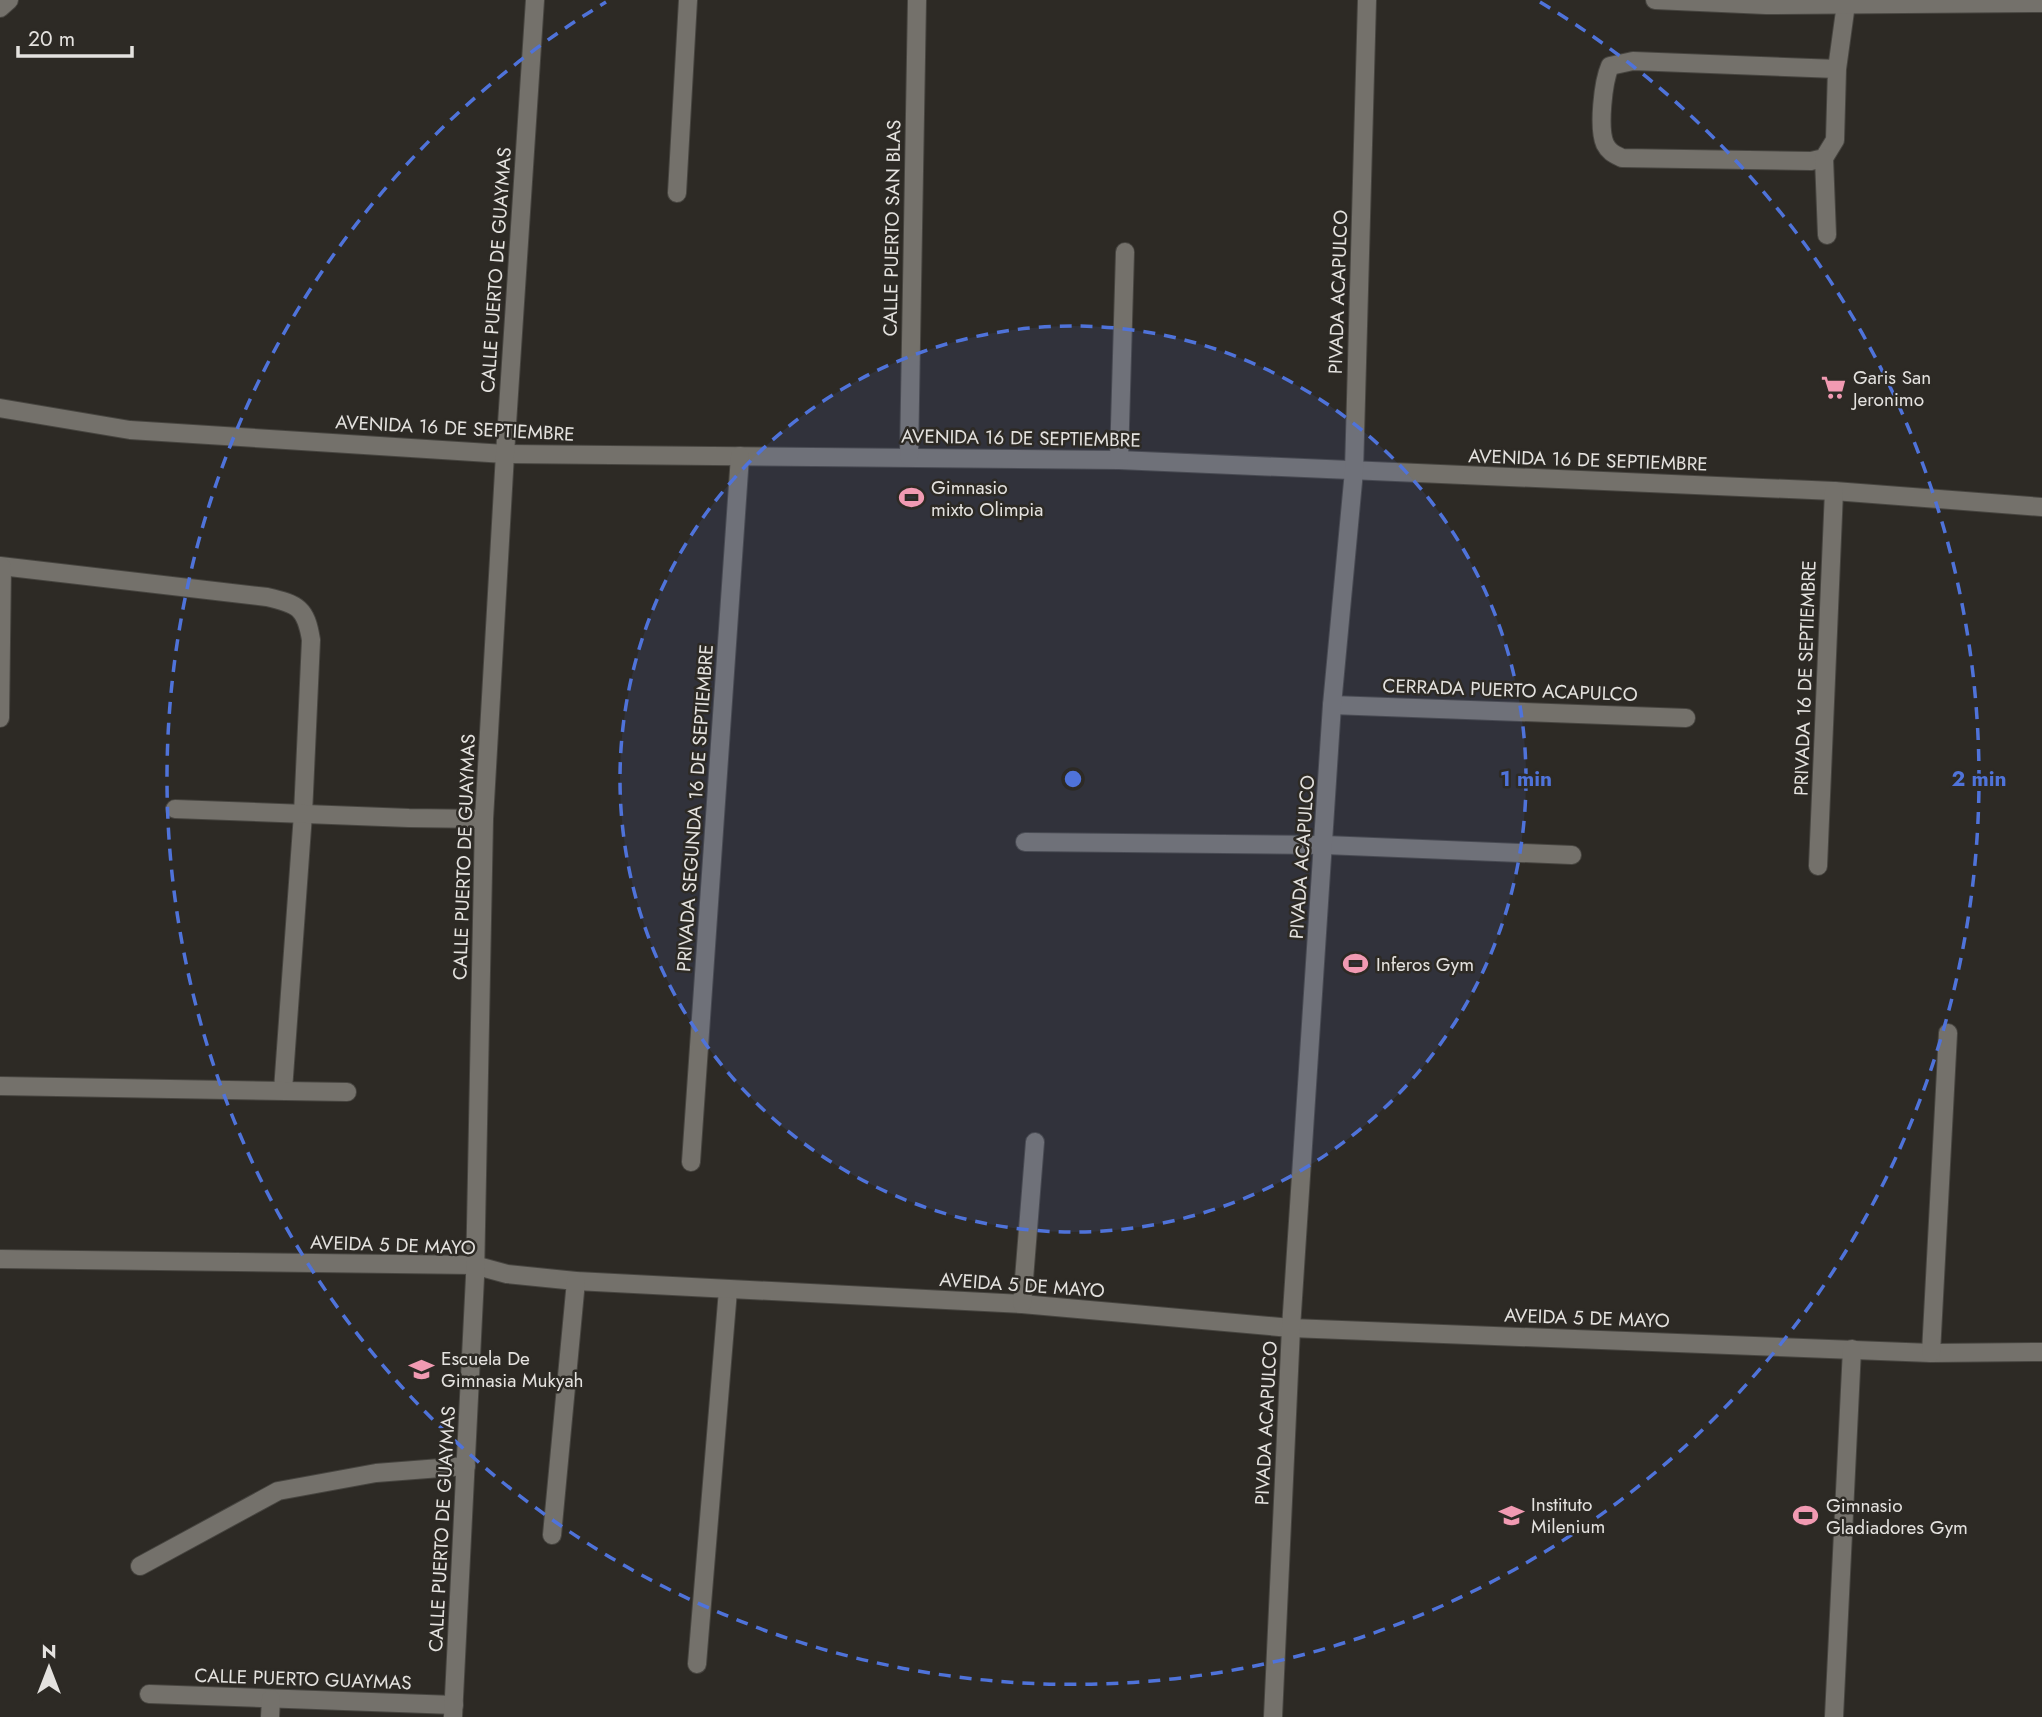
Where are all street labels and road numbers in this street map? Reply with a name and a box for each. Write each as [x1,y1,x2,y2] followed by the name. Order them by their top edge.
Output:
[877,119,907,337] street label: CALLE PUERTO SAN BLAS
[474,146,518,394] street label: CALLE PUERTO DE GUAYMAS
[1322,209,1354,375] street label: PIVADA ACAPULCO
[335,408,575,448] street label: AVENIDA 16 DE SEPTIEMBRE
[901,422,1141,454] street label: AVENIDA 16 DE SEPTIEMBRE
[1468,442,1708,478] street label: AVENIDA 16 DE SEPTIEMBRE
[1787,560,1823,796] street label: PRIVADA 16 DE SEPTIEMBRE
[670,643,720,973] street label: PRIVADA SEGUNDA 16 DE SEPTIEMBRE
[1382,672,1638,708] street label: CERRADA PUERTO ACAPULCO
[446,733,482,981] street label: CALLE PUERTO DE GUAYMAS
[1283,774,1321,940] street label: PIVADA ACAPULCO
[310,1229,476,1261] street label: AVEIDA 5 DE MAYO
[938,1266,1106,1304] street label: AVEIDA 5 DE MAYO
[1504,1302,1670,1334] street label: AVEIDA 5 DE MAYO
[1248,1340,1284,1506] street label: PIVADA ACAPULCO
[422,1405,462,1653] street label: CALLE PUERTO DE GUAYMAS
[194,1662,412,1696] street label: CALLE PUERTO GUAYMAS

